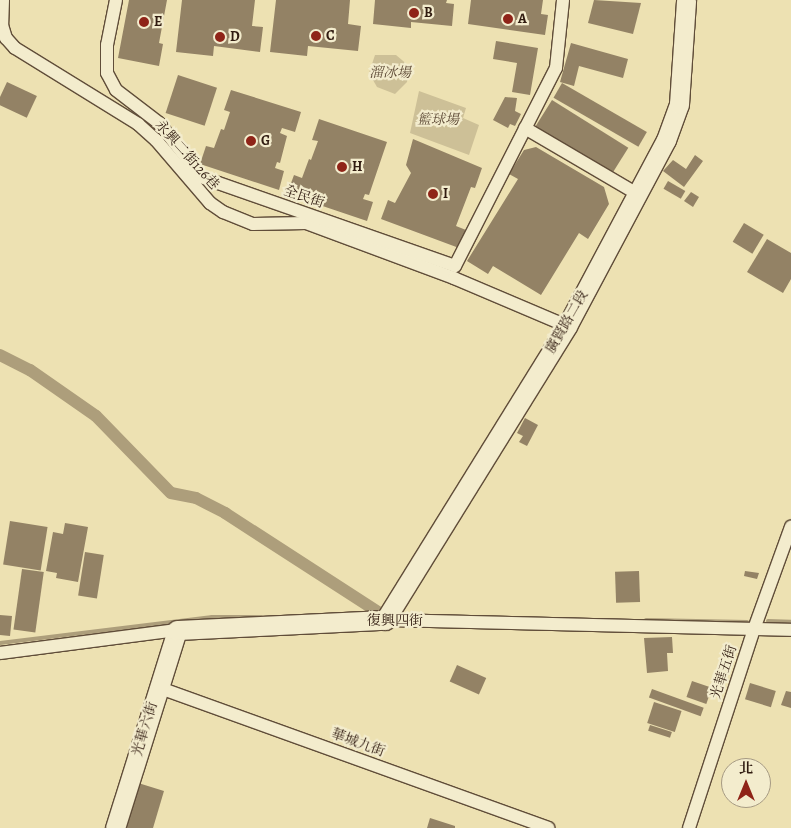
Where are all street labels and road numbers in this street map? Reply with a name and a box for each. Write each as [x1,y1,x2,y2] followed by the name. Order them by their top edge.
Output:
[151,117,223,193] street label: 永興二街126巷
[281,182,327,212] street label: 全民街
[542,287,592,357] street label: 廣賢路二段
[367,613,423,629] street label: 復興四街
[707,643,741,701] street label: 光華五街
[129,700,161,758] street label: 光華六街
[329,726,387,760] street label: 華城九街

